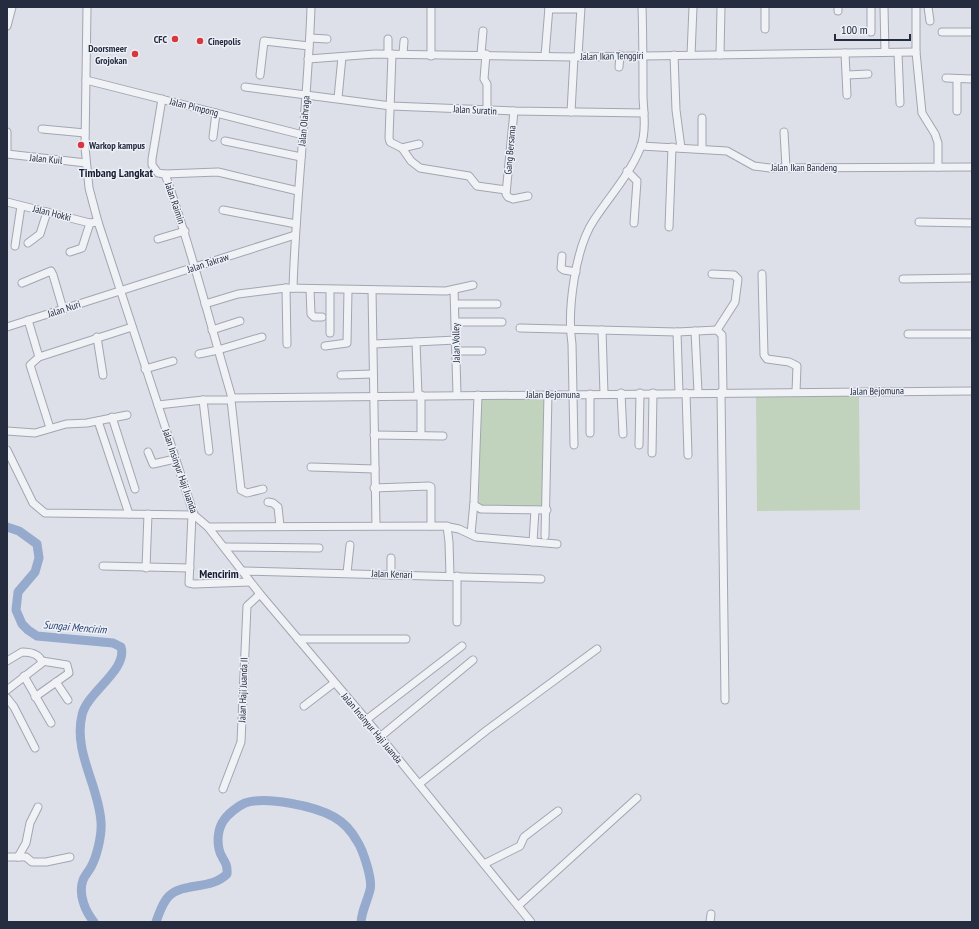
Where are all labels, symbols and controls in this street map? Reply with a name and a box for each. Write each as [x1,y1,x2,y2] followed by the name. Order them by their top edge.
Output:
[835,16,910,42] scale bar
[841,22,868,37] text: 100 m
[154,33,167,46] place label: CFC
[170,34,180,44] marker: CFC
[208,35,241,48] place label: Cinepolis
[195,36,205,46] marker: Cinepolis
[88,42,128,67] place label: Doorsmeer Grojokan
[130,49,140,59] marker: Doorsmeer Grojokan
[579,49,644,63] street label: Jalan Ikan Tenggiri
[167,94,220,119] street label: Jalan Pimpong
[295,95,313,148] street label: Jalan Olahraga
[452,102,497,118] street label: Jalan Suratin
[501,125,519,175] street label: Gang Bersama
[88,139,146,152] place label: Warkop kampus
[76,140,86,150] marker: Warkop kampus
[28,151,64,167] street label: Jalan Kuil
[770,161,837,174] street label: Jalan Ikan Bandeng
[79,165,153,180] district label: Timbang Langkat
[161,179,188,226] street label: Jalan Raimin
[31,202,72,224] street label: Jalan Hokki
[185,250,231,276] street label: Jalan Takraw
[45,298,82,321] street label: Jalan Nuri
[449,323,463,364] street label: Jalan Volley
[849,384,904,398] street label: Jalan Bejomuna
[525,388,580,401] street label: Jalan Bejomuna
[159,426,200,515] street label: Jalan Insinyur Haji Juanda
[199,566,239,581] district label: Mencirim
[370,567,413,581] street label: Jalan Kenari
[43,617,108,637] water label: Sungai Mencirim
[235,657,251,724] street label: Jalan Haji Juanda II
[338,689,405,766] street label: Jalan Insinyur Haji Juanda

